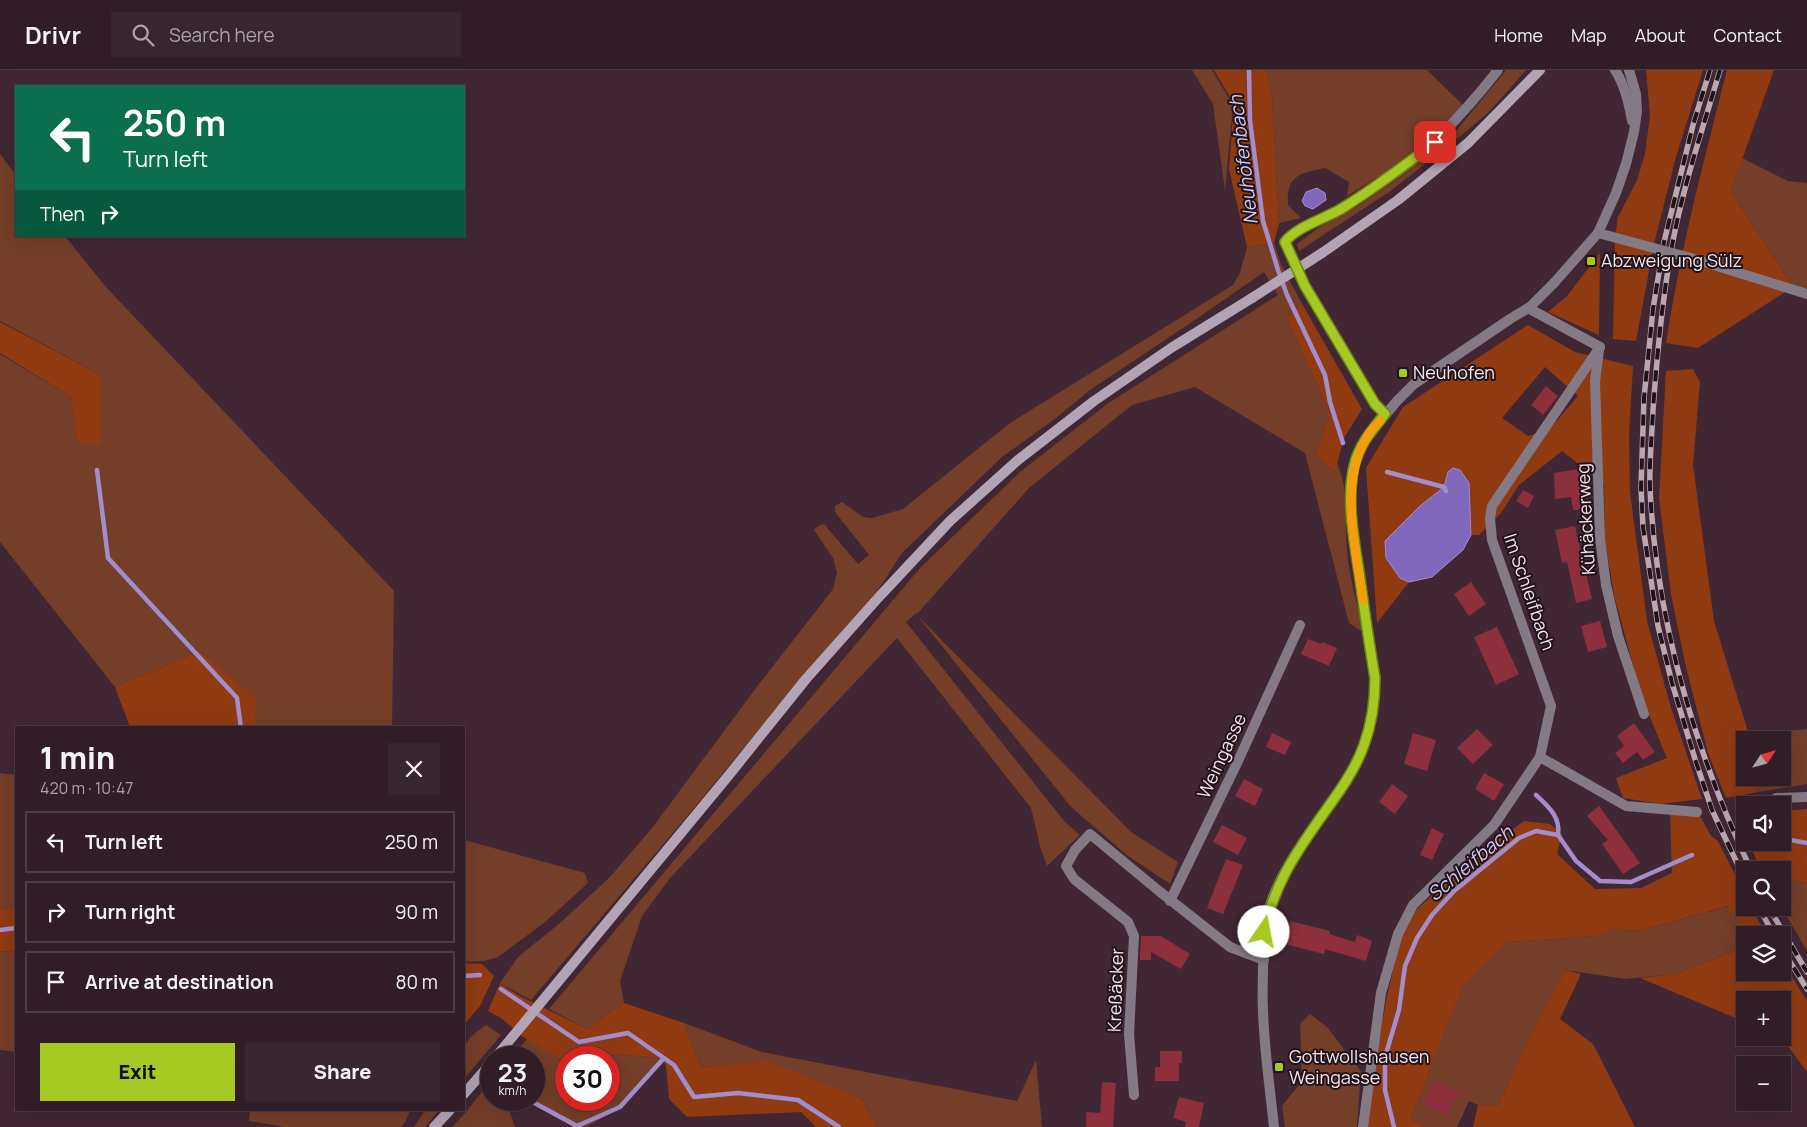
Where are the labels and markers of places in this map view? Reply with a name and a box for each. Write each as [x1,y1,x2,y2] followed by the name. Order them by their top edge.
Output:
[1414,121,1456,163] pin
[1601,248,1742,272] place label: Abzweigung Sülz
[1585,255,1597,267] marker: Abzweigung Sülz
[1413,360,1495,384] place label: Neuhofen
[1397,367,1409,379] marker: Neuhofen
[1289,1044,1429,1089] place label: Gottwollshausen Weingasse
[1273,1061,1285,1073] marker: Gottwollshausen Weingasse

